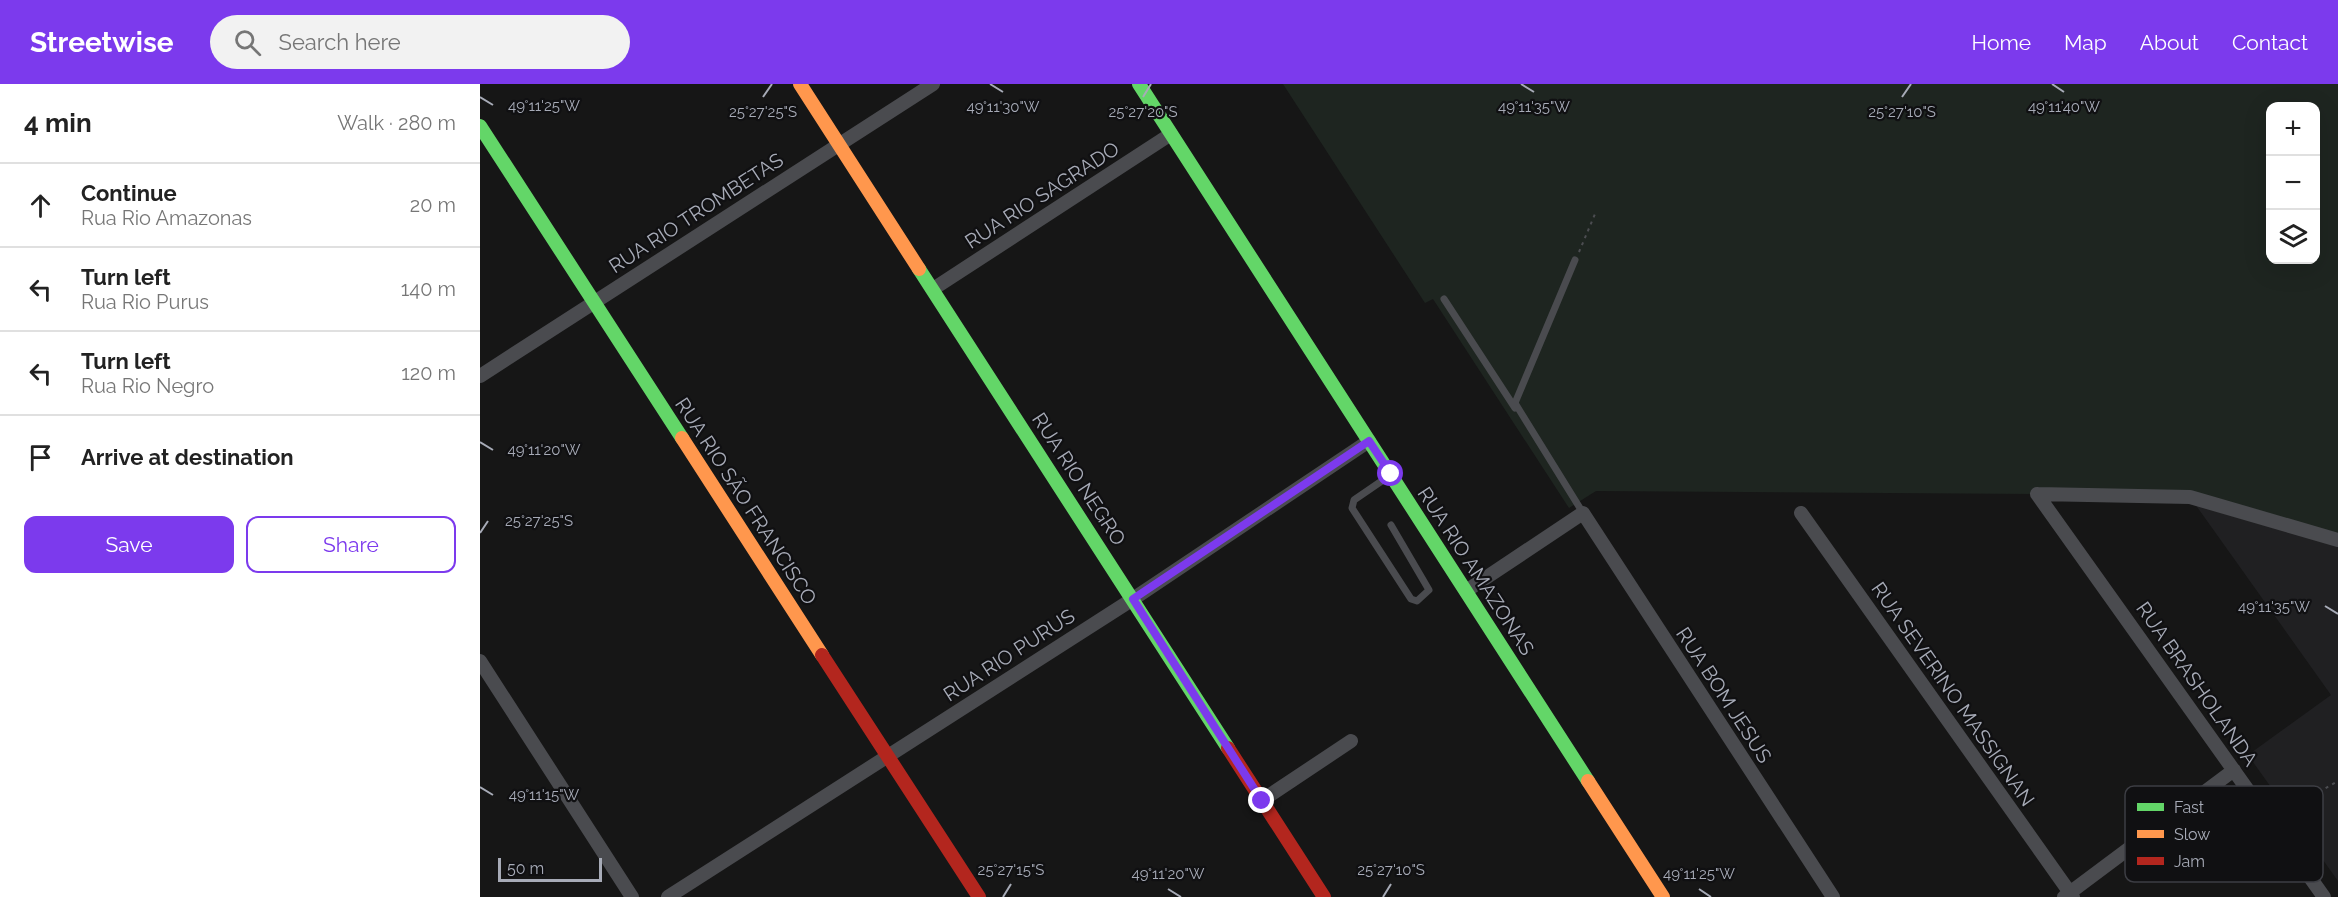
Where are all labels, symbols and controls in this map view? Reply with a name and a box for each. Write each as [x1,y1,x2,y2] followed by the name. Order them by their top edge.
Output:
[210,15,630,69] search box
[30,26,174,59] text: Streetwise
[231,26,264,59] icon: search
[279,29,401,55] text: Search here
[1972,30,2031,55] text: Home
[2064,30,2107,55] text: Map
[2140,30,2199,55] text: About
[2232,30,2308,55] text: Contact
[508,97,580,115] text: 49°11'25"W
[966,98,1040,116] text: 49°11'30"W
[1498,98,1570,116] text: 49°11'35"W
[2028,98,2100,116] text: 49°11'40"W
[2266,102,2320,264] map controls
[2266,102,2320,156] button: +
[729,103,797,121] text: 25°27'25"S
[1108,103,1178,121] text: 25°27'20"S
[1868,103,1936,121] text: 25°27'10"S
[24,108,92,138] text: 4 min
[337,111,456,135] text: Walk · 280 m
[961,136,1123,254] street label: RUA RIO SAGRADO
[604,148,788,278] street label: RUA RIO TROMBETAS
[2266,156,2320,210] button: −
[81,180,177,206] text: Continue
[24,189,57,222] icon: ahead
[410,193,456,217] text: 20 m
[81,206,252,230] text: Rua Rio Amazonas
[2266,210,2320,264] button: layers
[81,264,171,290] text: Turn left
[24,273,57,306] icon: left
[401,277,456,301] text: 140 m
[81,290,209,314] text: Rua Rio Purus
[81,348,171,374] text: Turn left
[24,357,57,390] icon: left
[401,361,456,385] text: 120 m
[81,374,214,398] text: Rua Rio Negro
[670,393,822,609] street label: RUA RIO SÃO FRANCISCO
[1027,408,1131,550] street label: RUA RIO NEGRO
[24,441,57,474] icon: arrive
[508,441,581,459] text: 49°11'20"W
[81,444,294,470] text: Arrive at destination
[1377,460,1403,486] route start
[1413,482,1539,660] street label: RUA RIO AMAZONAS
[505,512,573,530] text: 25°27'25"S
[24,516,234,573] button: Save
[246,516,456,573] button: Share
[1866,577,2040,811] street label: RUA SEVERINO MASSIGNAN
[2131,597,2263,771] street label: RUA BRASHOLANDA
[2238,598,2310,616] text: 49°11'35"W
[939,604,1079,706] street label: RUA RIO PURUS
[1671,623,1777,767] street label: RUA BOM JESUS
[509,786,580,804] text: 49°11'15"W
[2125,786,2323,882] legend
[1248,787,1274,813] route end
[2174,798,2205,817] text: Fast
[2174,825,2210,844] text: Slow
[2174,852,2205,871] text: Jam
[498,855,602,882] scale bar
[507,859,544,878] text: 50 m
[978,861,1044,879] text: 25°27'15"S
[1357,861,1425,879] text: 25°27'10"S
[1132,865,1205,883] text: 49°11'20"W
[1663,865,1735,883] text: 49°11'25"W

